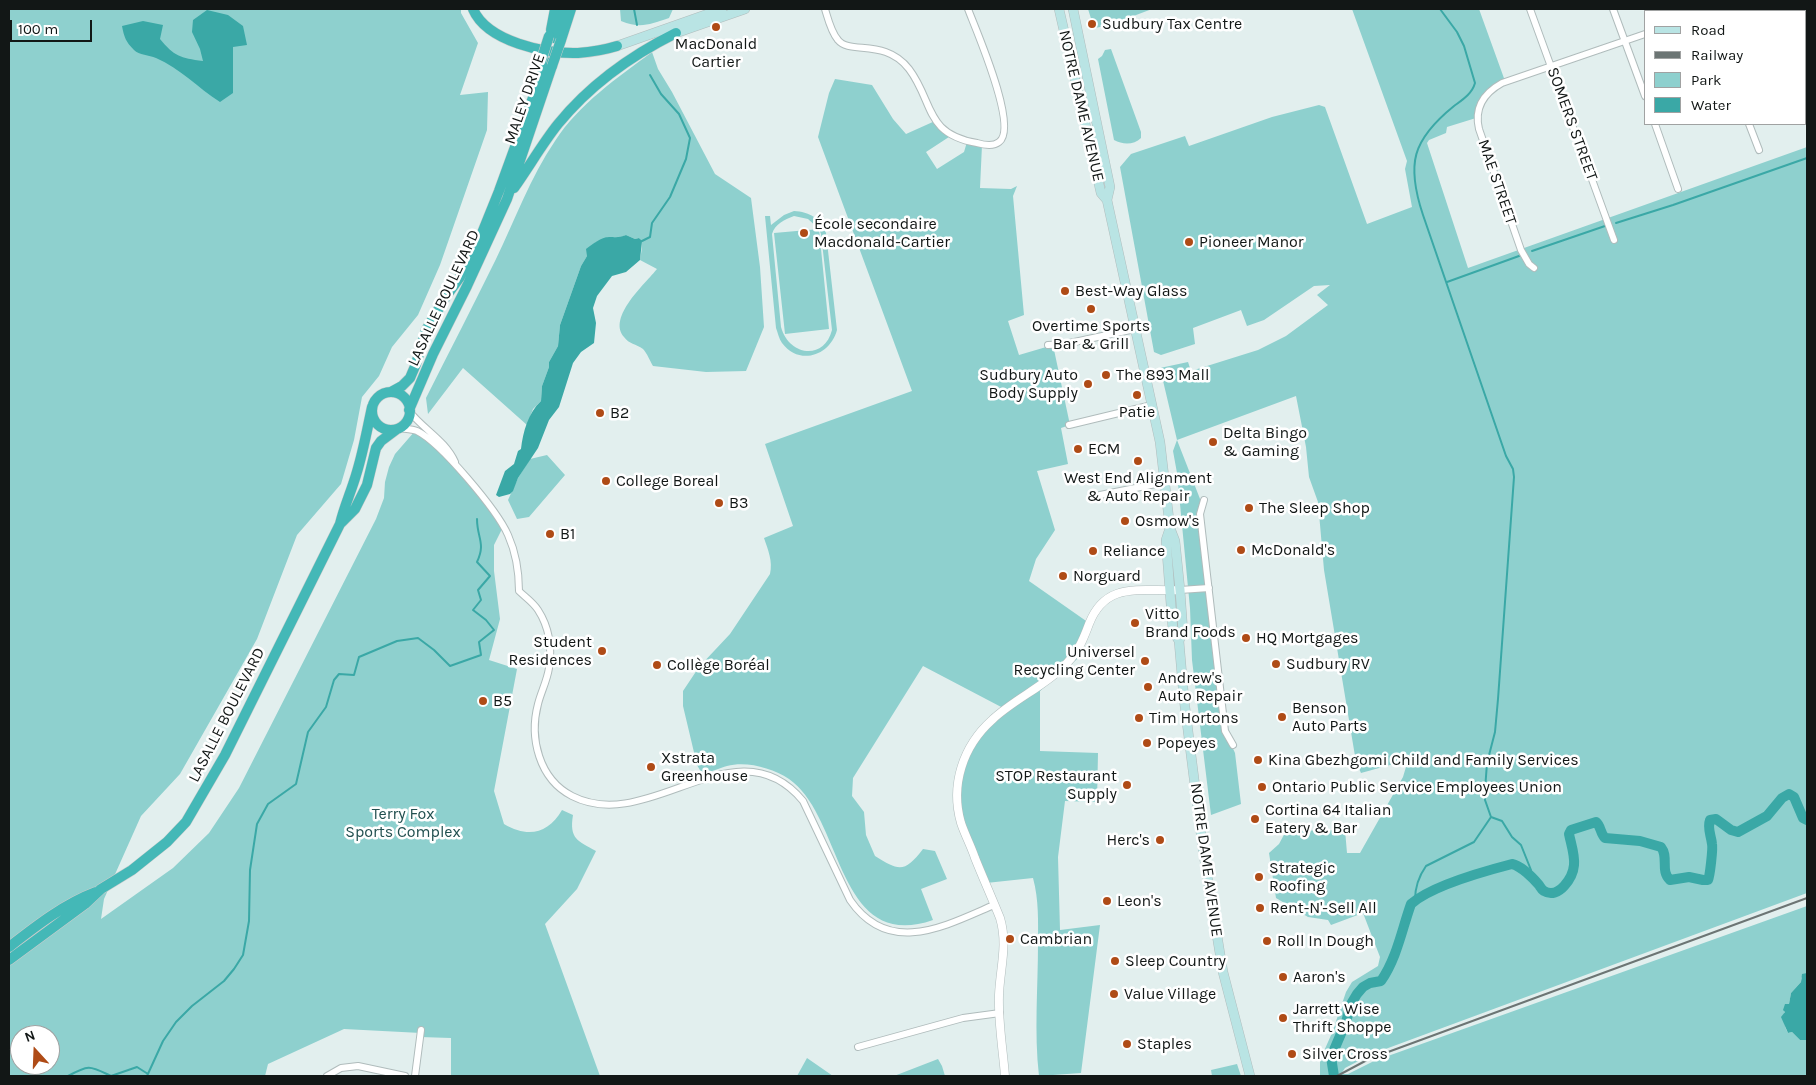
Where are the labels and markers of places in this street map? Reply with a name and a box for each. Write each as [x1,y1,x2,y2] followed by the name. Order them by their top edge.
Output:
[1102,14,1242,34] place label: Sudbury Tax Centre
[1086,18,1098,30] marker: Sudbury Tax Centre
[710,21,722,33] marker: MacDonald Cartier
[675,34,757,72] place label: MacDonald Cartier
[814,214,950,252] place label: École secondaire Macdonald-Cartier
[798,227,810,239] marker: École secondaire Macdonald-Cartier
[1199,232,1304,252] place label: Pioneer Manor
[1183,236,1195,248] marker: Pioneer Manor
[1075,281,1187,301] place label: Best-Way Glass
[1059,285,1071,297] marker: Best-Way Glass
[1085,303,1097,315] marker: Overtime Sports Bar & Grill
[1032,316,1150,354] place label: Overtime Sports Bar & Grill
[979,365,1078,403] place label: Sudbury Auto Body Supply
[1116,365,1209,385] place label: The 893 Mall
[1100,369,1112,381] marker: The 893 Mall
[1082,378,1094,390] marker: Sudbury Auto Body Supply
[1131,389,1143,401] marker: Patie
[1119,402,1155,422] place label: Patie
[610,403,629,423] place label: B2
[594,407,606,419] marker: B2
[1223,423,1307,461] place label: Delta Bingo & Gaming
[1207,436,1219,448] marker: Delta Bingo & Gaming
[1088,439,1120,459] place label: ECM
[1072,443,1084,455] marker: ECM
[1132,455,1144,467] marker: West End Alignment & Auto Repair
[1064,468,1212,506] place label: West End Alignment & Auto Repair
[616,471,719,491] place label: College Boreal
[600,475,612,487] marker: College Boreal
[729,493,748,513] place label: B3
[713,497,725,509] marker: B3
[1259,498,1370,518] place label: The Sleep Shop
[1243,502,1255,514] marker: The Sleep Shop
[1135,511,1200,531] place label: Osmow's
[1119,515,1131,527] marker: Osmow's
[560,524,575,544] place label: B1
[544,528,556,540] marker: B1
[1251,540,1335,560] place label: McDonald's
[1103,541,1165,561] place label: Reliance
[1235,544,1247,556] marker: McDonald's
[1087,545,1099,557] marker: Reliance
[1073,566,1141,586] place label: Norguard
[1057,570,1069,582] marker: Norguard
[1145,604,1236,642] place label: Vitto Brand Foods
[1129,617,1141,629] marker: Vitto Brand Foods
[1256,628,1359,648] place label: HQ Mortgages
[509,632,592,670] place label: Student Residences
[1240,632,1252,644] marker: HQ Mortgages
[1014,642,1135,680] place label: Universel Recycling Center
[596,645,608,657] marker: Student Residences
[1286,654,1370,674] place label: Sudbury RV
[667,655,770,675] place label: Collège Boréal
[1139,655,1151,667] marker: Universel Recycling Center
[1270,658,1282,670] marker: Sudbury RV
[651,659,663,671] marker: Collège Boréal
[1158,668,1242,706] place label: Andrew's Auto Repair
[1142,681,1154,693] marker: Andrew's Auto Repair
[493,691,512,711] place label: B5
[477,695,489,707] marker: B5
[1292,698,1367,736] place label: Benson Auto Parts
[1149,708,1239,728] place label: Tim Hortons
[1276,711,1288,723] marker: Benson Auto Parts
[1133,712,1145,724] marker: Tim Hortons
[1157,733,1216,753] place label: Popeyes
[1141,737,1153,749] marker: Popeyes
[661,748,748,786] place label: Xstrata Greenhouse
[1268,750,1579,770] place label: Kina Gbezhgomi Child and Family Services
[1252,754,1264,766] marker: Kina Gbezhgomi Child and Family Services
[645,761,657,773] marker: Xstrata Greenhouse
[995,766,1117,804] place label: STOP Restaurant Supply
[1272,777,1562,797] place label: Ontario Public Service Employees Union
[1121,779,1133,791] marker: STOP Restaurant Supply
[1256,781,1268,793] marker: Ontario Public Service Employees Union
[1265,800,1391,838] place label: Cortina 64 Italian Eatery & Bar
[1249,813,1261,825] marker: Cortina 64 Italian Eatery & Bar
[1106,830,1150,850] place label: Herc's
[1154,834,1166,846] marker: Herc's
[1269,858,1336,896] place label: Strategic Roofing
[1253,871,1265,883] marker: Strategic Roofing
[1117,891,1162,911] place label: Leon's
[1101,895,1113,907] marker: Leon's
[1270,898,1377,918] place label: Rent-N'-Sell All
[1254,902,1266,914] marker: Rent-N'-Sell All
[1020,929,1092,949] place label: Cambrian
[1277,931,1374,951] place label: Roll In Dough
[1004,933,1016,945] marker: Cambrian
[1261,935,1273,947] marker: Roll In Dough
[1125,951,1226,971] place label: Sleep Country
[1109,955,1121,967] marker: Sleep Country
[1293,967,1346,987] place label: Aaron's
[1277,971,1289,983] marker: Aaron's
[1124,984,1216,1004] place label: Value Village
[1108,988,1120,1000] marker: Value Village
[1293,999,1392,1037] place label: Jarrett Wise Thrift Shoppe
[1277,1012,1289,1024] marker: Jarrett Wise Thrift Shoppe
[1137,1034,1192,1054] place label: Staples
[1121,1038,1133,1050] marker: Staples
[1302,1044,1388,1064] place label: Silver Cross
[1286,1048,1298,1060] marker: Silver Cross

